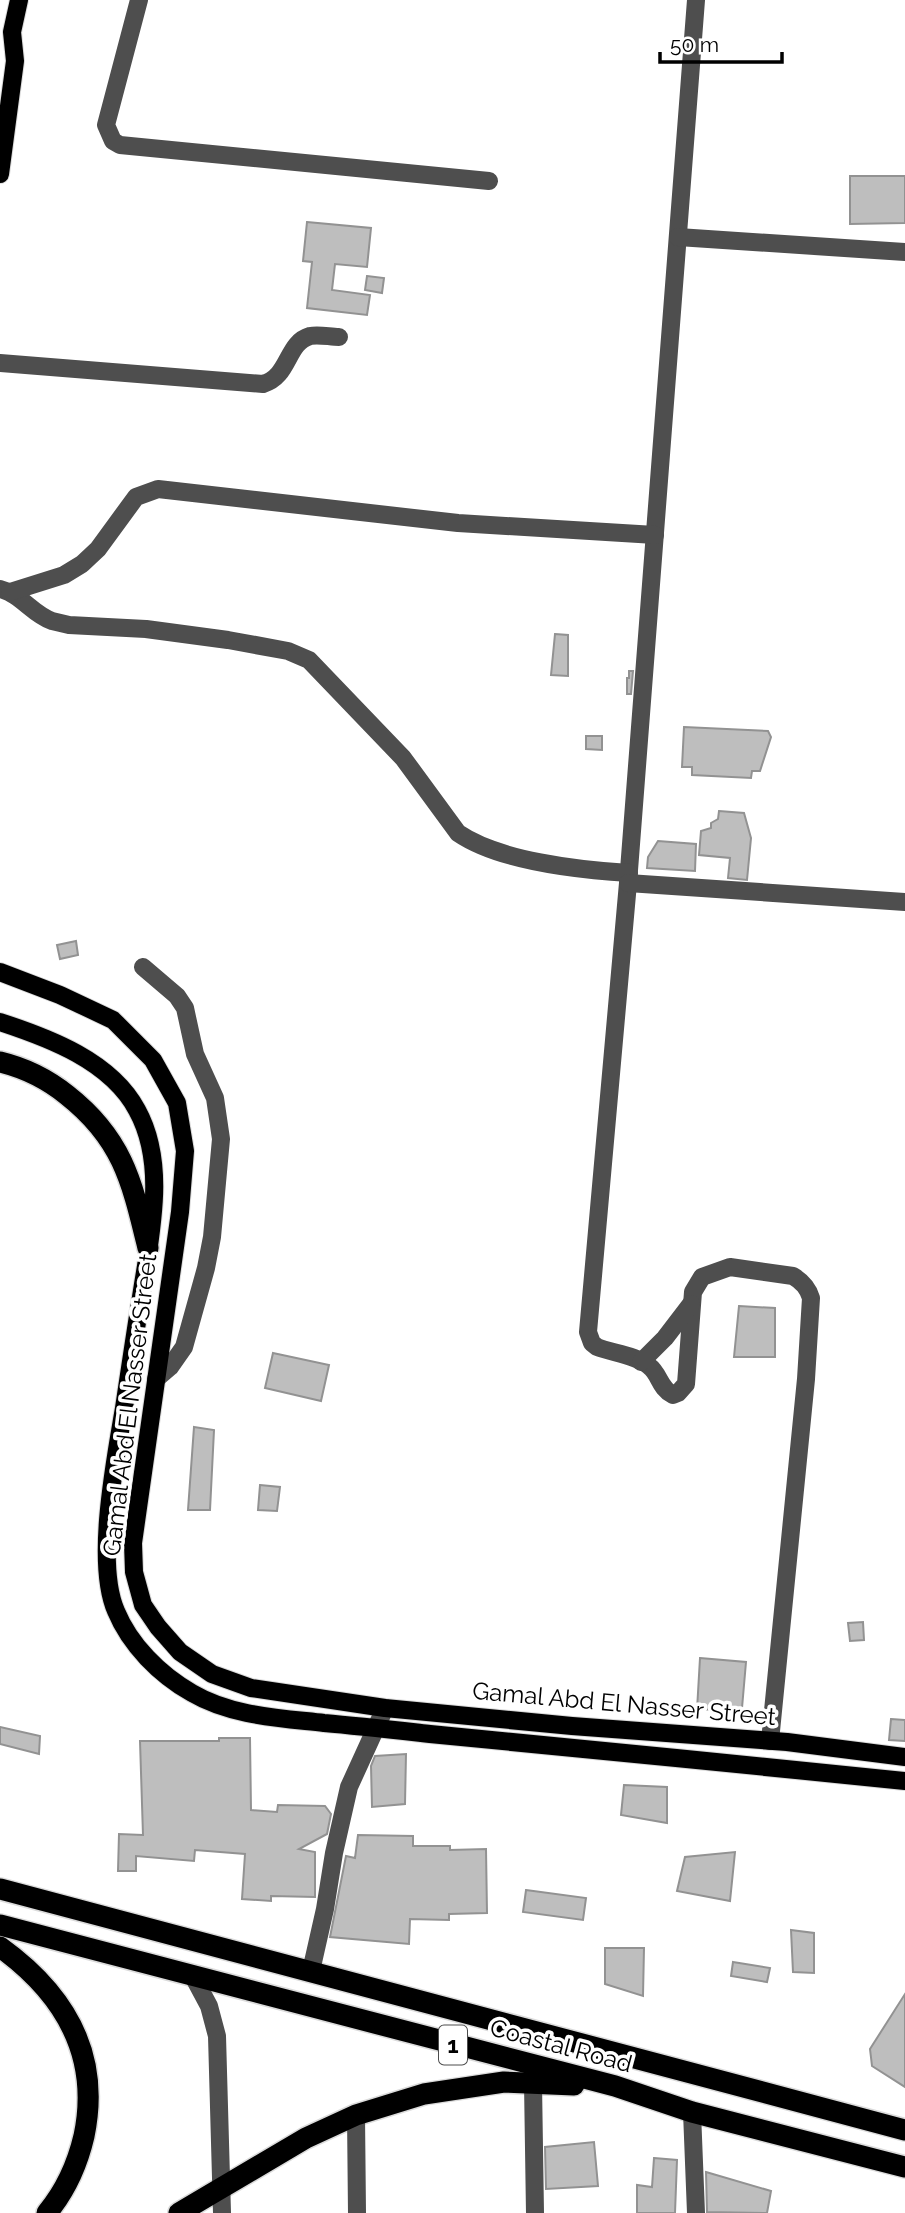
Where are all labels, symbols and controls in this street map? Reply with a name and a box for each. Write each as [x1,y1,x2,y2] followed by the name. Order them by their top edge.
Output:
[660,21,782,65] scale bar
[670,32,719,57] text: 50 m
[97,1252,162,1558] street label: Gamal Abd El Nasser Street
[471,1676,777,1731] street label: Gamal Abd El Nasser Street
[487,2013,635,2078] street label: Coastal Road
[439,2026,467,2064] road number: 1

